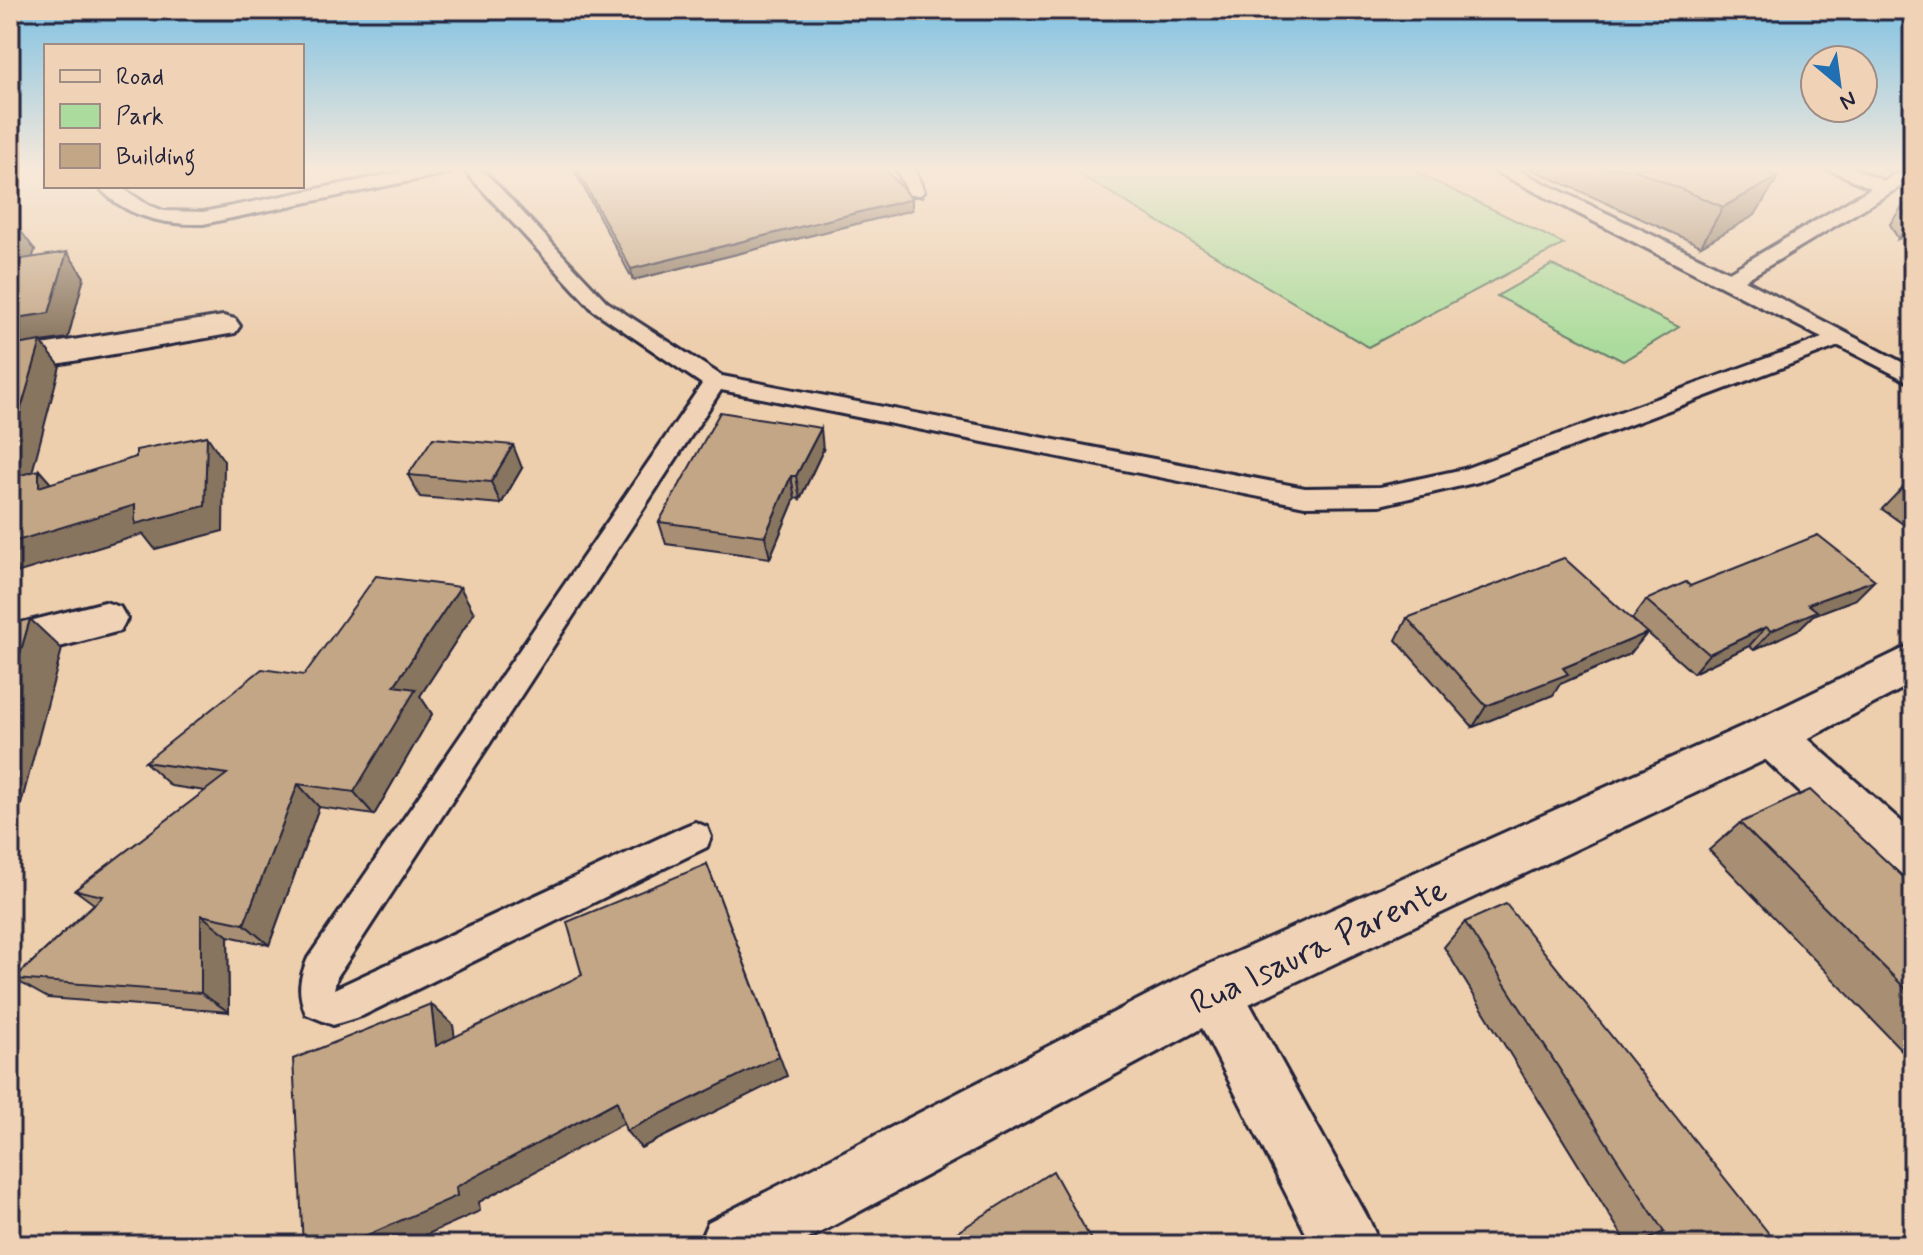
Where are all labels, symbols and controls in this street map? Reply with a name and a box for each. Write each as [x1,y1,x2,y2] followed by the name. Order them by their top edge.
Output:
[44,44,304,188] legend
[1799,44,1879,124] north arrow
[116,62,164,93] text: Road
[1835,84,1861,116] text: N
[116,102,164,133] text: Park
[116,142,196,176] text: Building
[1183,868,1455,1027] street label: Rua Isaura Parente

